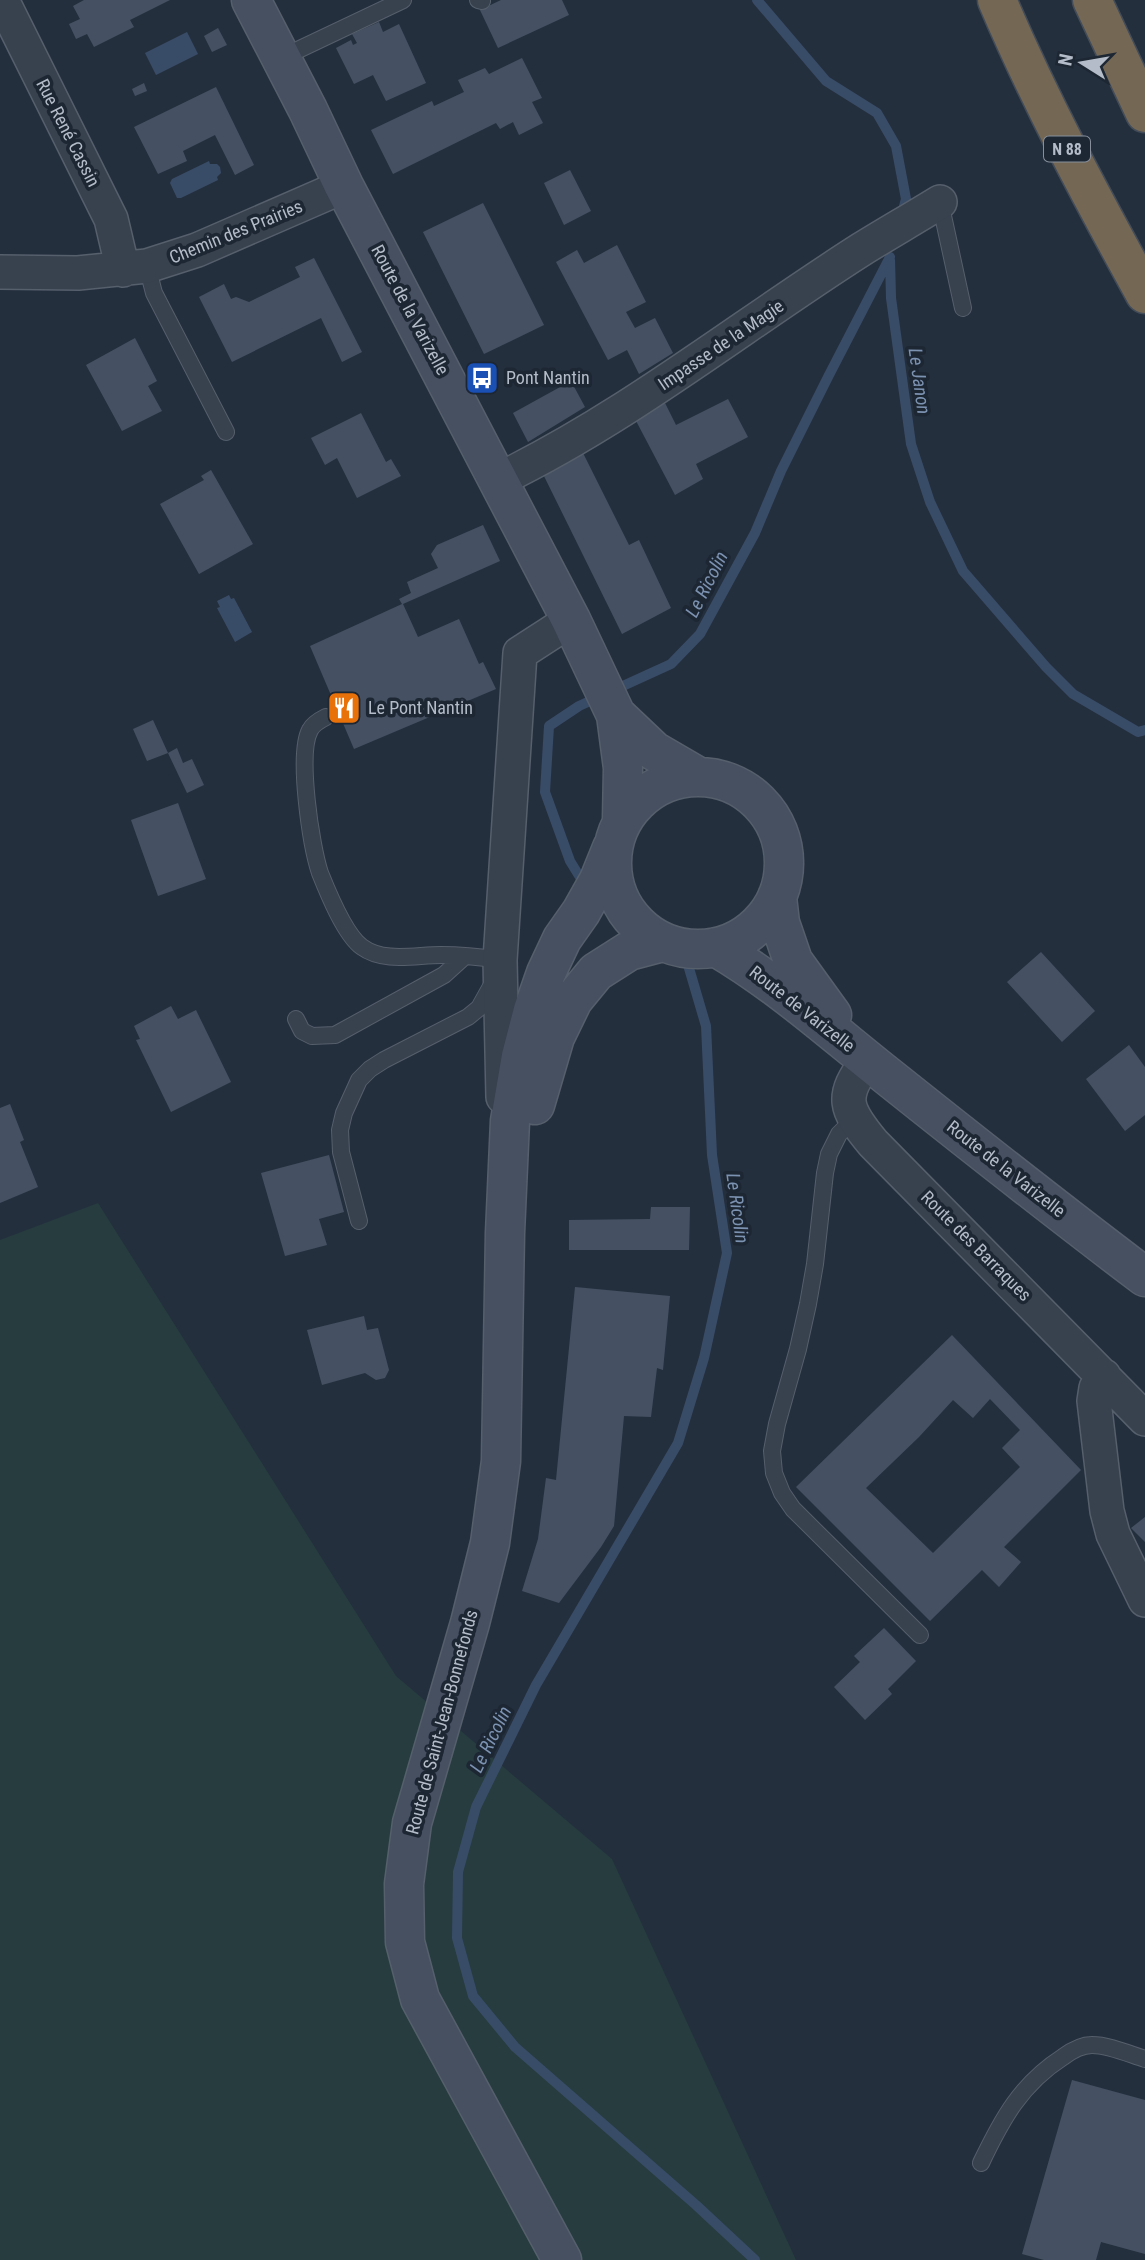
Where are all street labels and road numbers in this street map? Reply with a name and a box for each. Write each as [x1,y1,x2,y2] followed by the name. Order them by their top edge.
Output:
[32,75,105,190] street label: Rue René Cassin
[1044,136,1090,162] road number: N 88
[166,195,305,268] street label: Chemin des Prairies
[367,241,454,378] street label: Route de la Varizelle
[654,295,787,394] street label: Impasse de la Magie
[746,961,859,1056] street label: Route de Varizelle
[943,1116,1070,1221] street label: Route de la Varizelle
[917,1186,1036,1305] street label: Route des Barraques
[401,1607,482,1836] street label: Route de Saint-Jean-Bonnefonds

